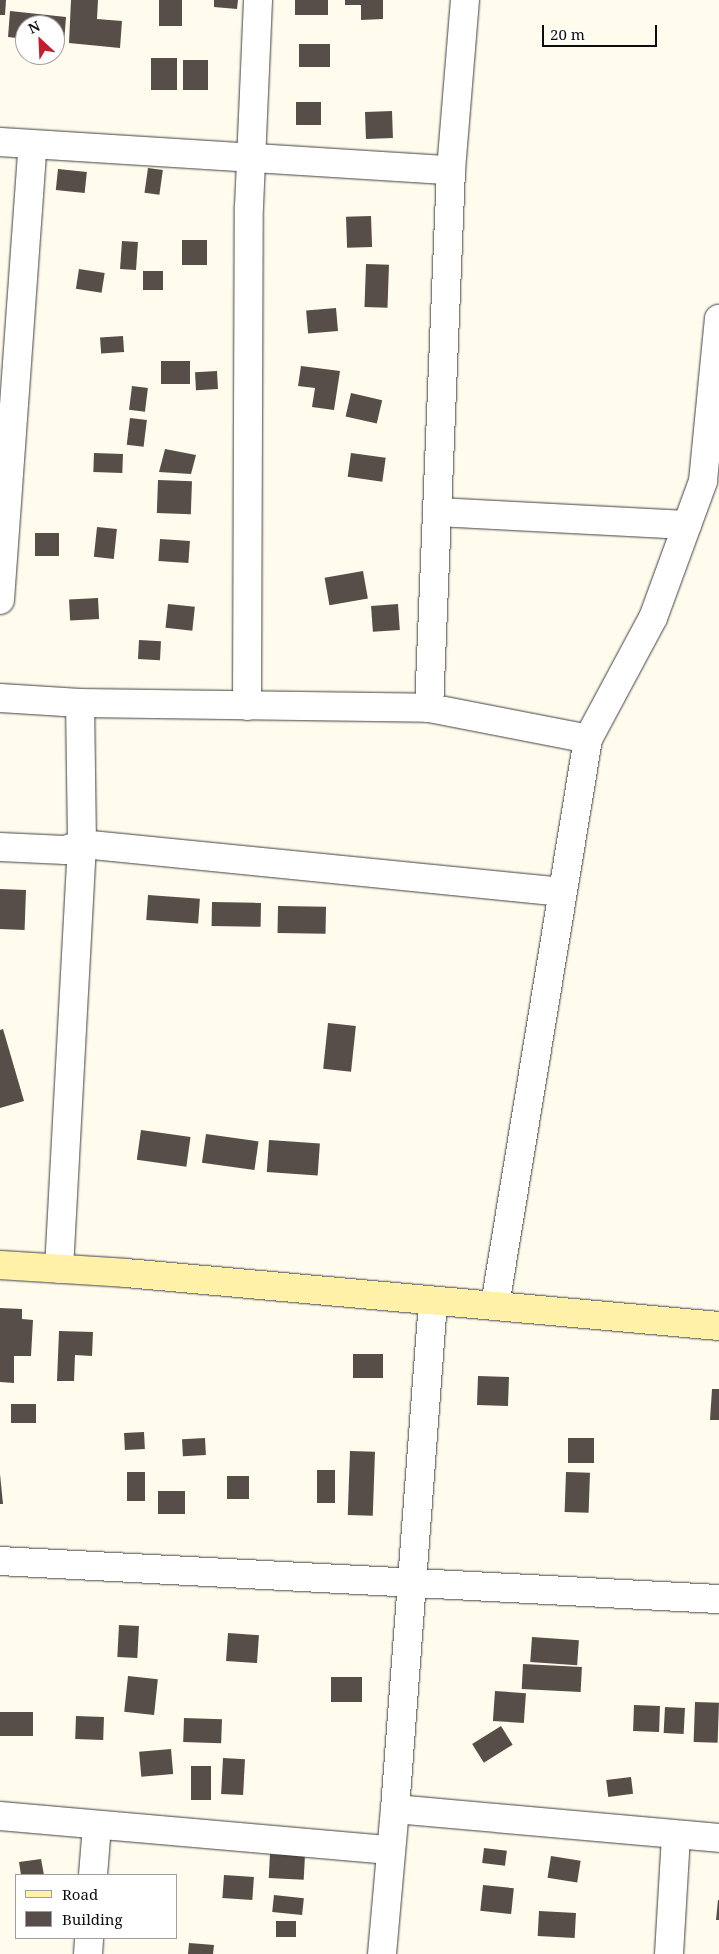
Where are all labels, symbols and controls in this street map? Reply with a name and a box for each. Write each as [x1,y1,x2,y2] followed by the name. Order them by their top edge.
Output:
[15,15,65,65] north arrow
[544,15,659,47] scale bar
[25,16,43,38] text: N
[550,24,585,44] text: 20 m
[15,1874,178,1939] legend
[62,1884,98,1904] text: Road
[62,1909,123,1929] text: Building

